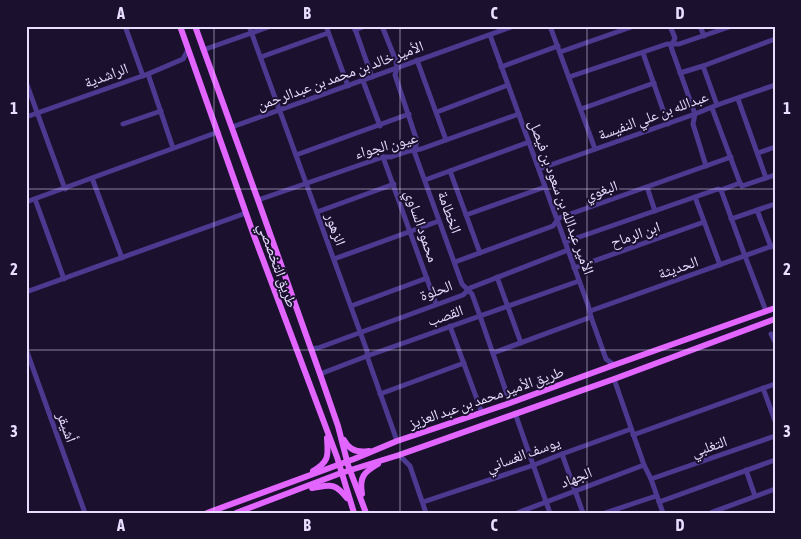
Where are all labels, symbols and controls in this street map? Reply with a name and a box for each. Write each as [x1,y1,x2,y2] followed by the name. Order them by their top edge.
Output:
[116,4,125,22] text: A
[303,4,311,22] text: B
[490,4,498,22] text: C
[676,4,685,22] text: D
[254,37,426,115] street label: الأمير خالد بن محمد بن عبدالرحمن
[82,59,131,92] street label: الراشدية
[596,87,712,146] street label: عبدالله بن علي النفيسة
[10,99,18,117] text: 1
[783,99,791,117] text: 1
[524,117,598,277] street label: الأمير عبدالله بن سعود بن فيصل
[353,128,420,164] street label: عيون الجواء
[582,176,621,207] street label: البغوي
[398,188,442,266] street label: محمود الساوي
[435,189,465,235] street label: الخطامة
[321,210,350,248] street label: الزهور
[608,218,663,252] street label: ابن الرماح
[251,220,301,311] street label: طريق التخصصي
[656,252,700,282] street label: الحديثة
[10,260,18,278] text: 2
[783,260,791,278] text: 2
[417,276,455,305] street label: الحلوة
[425,301,465,329] street label: القصب
[405,362,567,434] street label: طريق الأمير محمد بن عبد العزيز
[52,409,80,445] street label: أشيقر
[10,422,18,440] text: 3
[783,422,791,440] text: 3
[689,432,730,464] street label: التغلبي
[484,433,564,479] street label: يوسف الغساني
[558,463,595,492] street label: الجهاد
[116,516,125,534] text: A
[303,516,311,534] text: B
[490,516,498,534] text: C
[676,516,685,534] text: D

